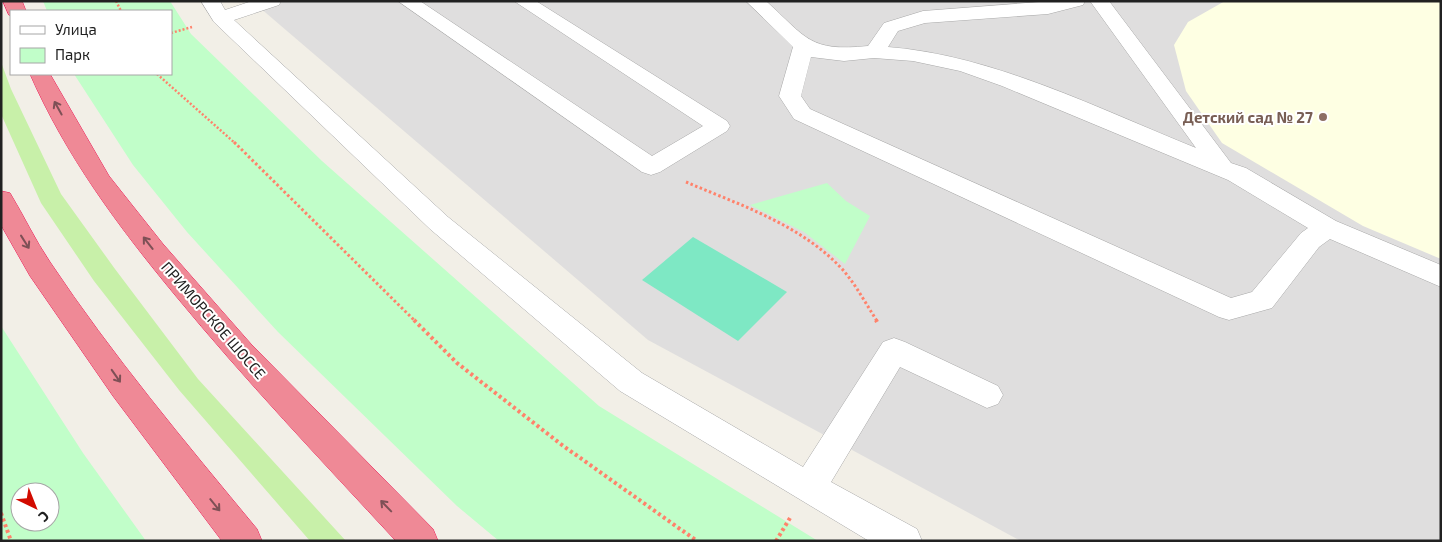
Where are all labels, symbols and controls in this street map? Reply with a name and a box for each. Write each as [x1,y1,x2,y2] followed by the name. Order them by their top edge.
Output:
[10,10,172,75] legend
[55,20,97,38] text: Улица
[55,45,90,63] text: Парк
[53,101,63,115] one-way arrow
[1183,108,1313,126] place label: Детский сад № 27
[1317,111,1329,123] marker: Детский сад № 27
[20,234,30,248] one-way arrow
[142,237,153,250] one-way arrow
[158,258,270,382] street label: ПРИМОРСКОЕ ШОССЕ
[111,369,121,383] one-way arrow
[10,482,60,532] north arrow
[210,498,220,512] one-way arrow
[380,499,392,512] one-way arrow
[35,508,53,526] text: С

